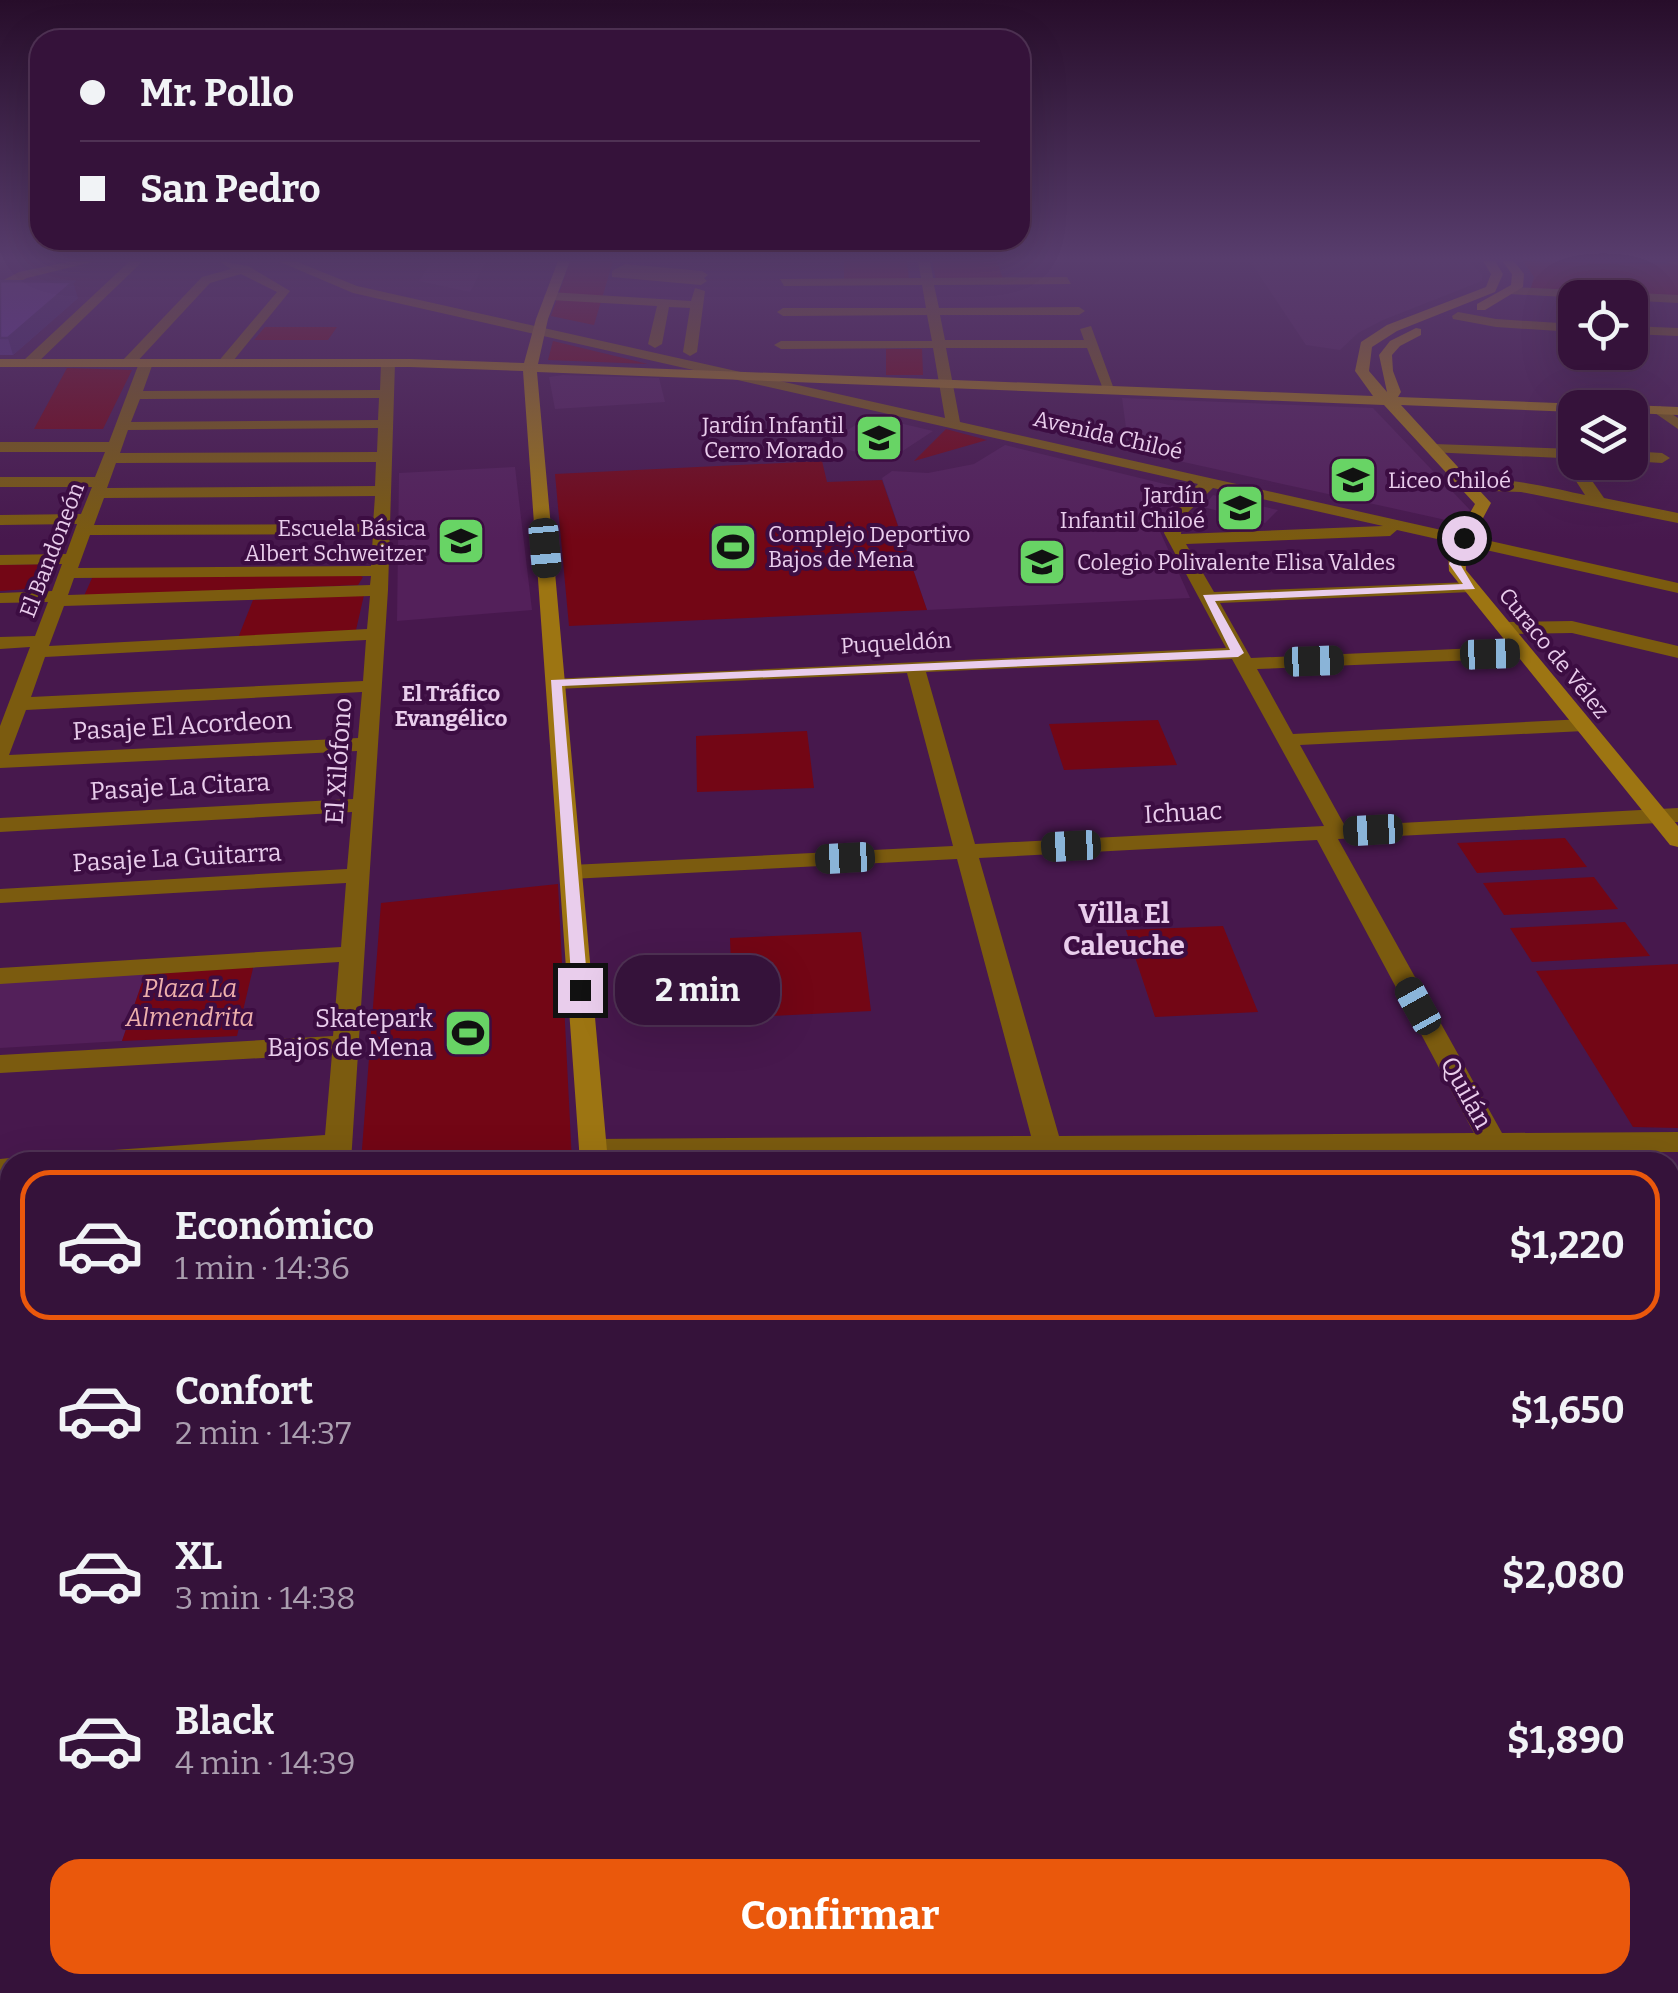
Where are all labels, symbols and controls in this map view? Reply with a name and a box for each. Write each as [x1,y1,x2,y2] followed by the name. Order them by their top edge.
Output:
[140,70,294,116] text: Mr. Pollo
[140,166,321,212] text: San Pedro
[1558,280,1648,480] map controls
[1558,280,1648,370] button: locate
[1558,390,1648,480] button: layers
[1031,405,1185,465] street label: Avenida Chiloé
[701,412,844,464] place label: Jardín Infantil Cerro Morado
[853,412,905,464] school or university icon: Jardín Infantil Cerro Morado
[1327,454,1379,506] school or university icon: Liceo Chiloé
[1388,467,1511,494] place label: Liceo Chiloé
[14,479,90,621] street label: El Bandoneón
[1060,482,1205,534] place label: Jardín Infantil Chiloé
[1214,482,1266,534] school or university icon: Jardín Infantil Chiloé
[244,515,426,567] place label: Escuela Básica Albert Schweitzer
[435,515,487,567] school or university icon: Escuela Básica Albert Schweitzer
[1442,516,1487,561] route start
[527,517,563,579] car
[707,521,759,573] sports icon: Complejo Deportivo Bajos de Mena
[768,521,970,573] place label: Complejo Deportivo Bajos de Mena
[1016,536,1068,588] school or university icon: Colegio Polivalente Elisa Valdes
[1077,549,1396,576] place label: Colegio Polivalente Elisa Valdes
[1493,582,1615,724] street label: Curaco de Vélez
[840,627,952,659] street label: Puqueldón
[1459,638,1521,670] car
[1283,645,1345,677] car
[395,680,508,732] district label: El Tráfico Evangélico
[320,697,358,825] street label: El Xilófono
[71,705,293,747] street label: Pasaje El Acordeon
[89,767,271,807] street label: Pasaje La Citara
[1143,796,1223,830] street label: Ichuac
[1342,813,1404,847] car
[1040,829,1102,863] car
[72,838,283,878] street label: Pasaje La Guitarra
[814,841,876,875] car
[1063,897,1185,962] district label: Villa El Caleuche
[615,955,780,1025] callout: 2 min
[558,968,603,1013] route end
[655,971,740,1009] text: 2 min
[1390,972,1446,1040] car
[125,974,254,1033] park label: Plaza La Almendrita
[267,1004,434,1063] place label: Skatepark Bajos de Mena
[442,1007,494,1059] sports icon: Skatepark Bajos de Mena
[1434,1052,1498,1135] street label: Quilán
[55,1200,145,1290] icon: car
[175,1203,374,1249] text: Económico
[1509,1222,1625,1268] text: $1,220
[175,1249,350,1287] text: 1 min · 14:36
[55,1365,145,1455] icon: car
[175,1368,313,1414] text: Confort
[1510,1387,1625,1433] text: $1,650
[175,1414,351,1452] text: 2 min · 14:37
[55,1530,145,1620] icon: car
[175,1533,222,1579] text: XL
[1502,1552,1625,1598] text: $2,080
[175,1579,355,1617] text: 3 min · 14:38
[55,1695,145,1785] icon: car
[175,1698,274,1744] text: Black
[1507,1717,1625,1763] text: $1,890
[175,1744,355,1782] text: 4 min · 14:39
[50,1859,1630,1974] button: Confirmar

